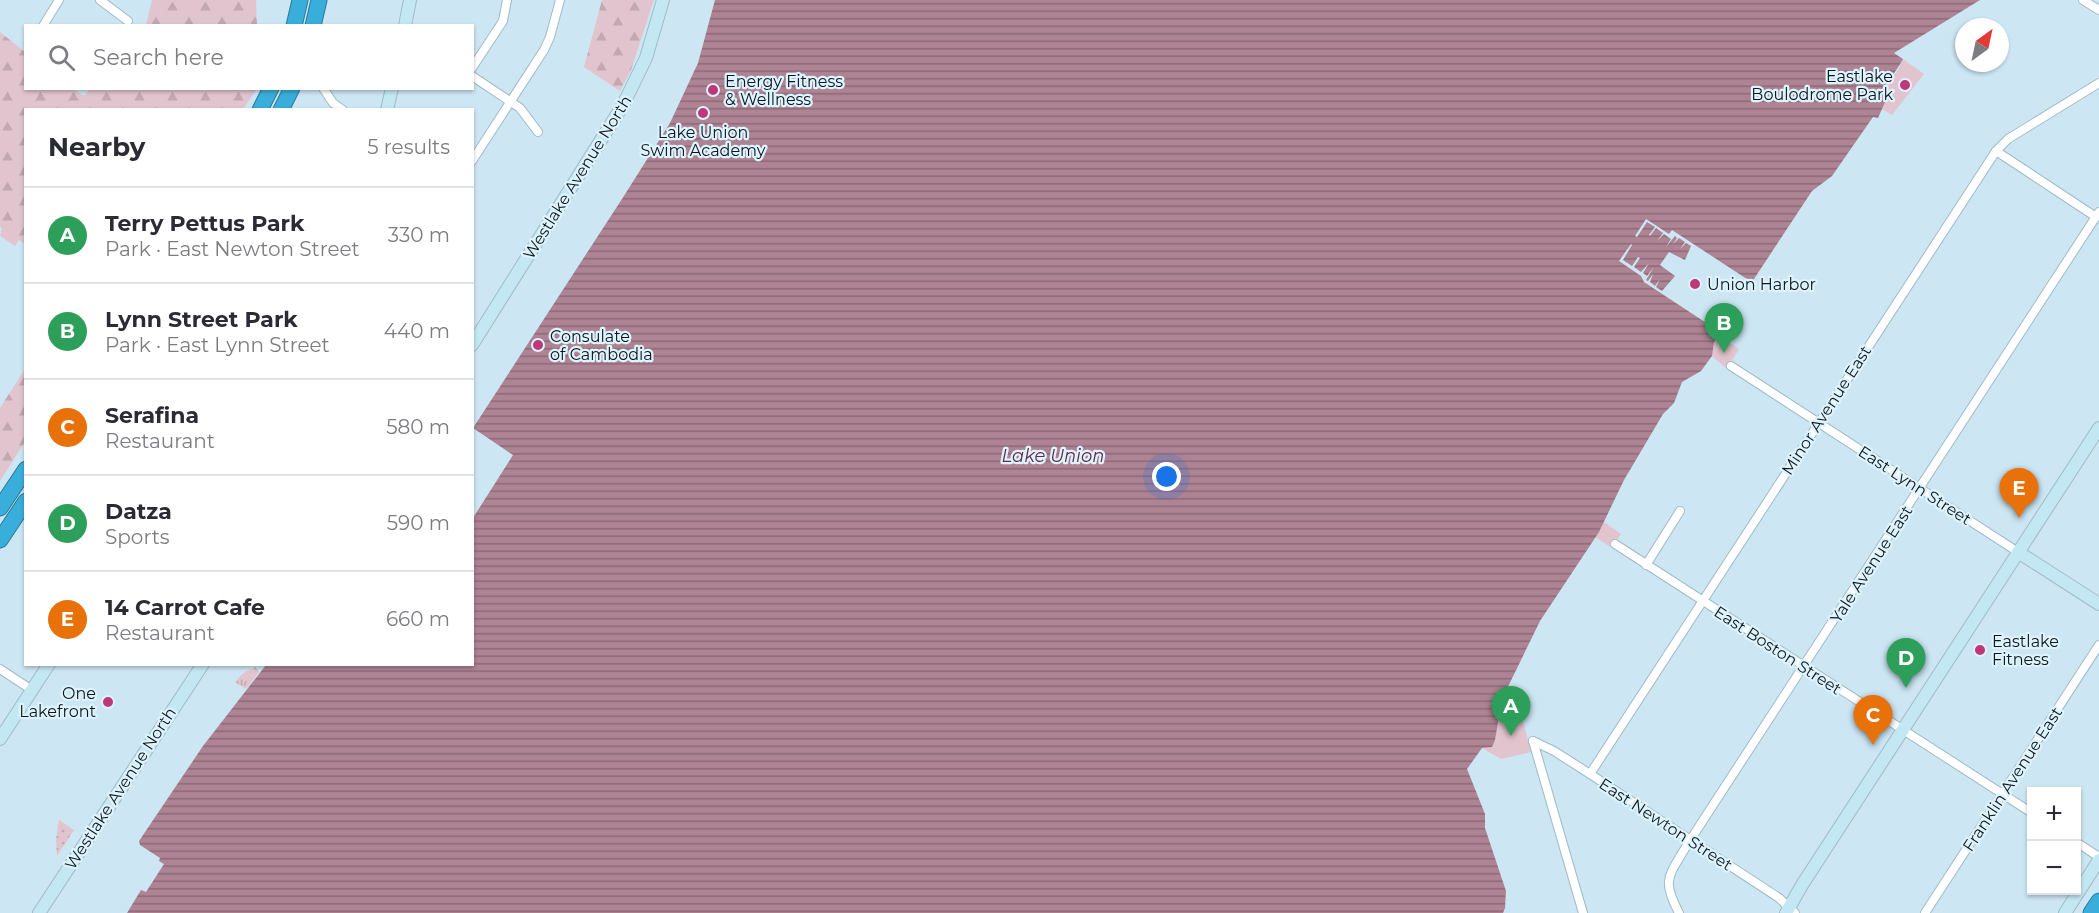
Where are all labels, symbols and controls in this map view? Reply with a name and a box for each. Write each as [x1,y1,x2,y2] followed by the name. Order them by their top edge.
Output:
[1955,18,2009,72] north arrow
[24,24,474,90] search box
[45,41,78,74] icon: search
[93,44,224,71] text: Search here
[1751,67,1893,104] place label: Eastlake Boulodrome Park
[725,72,843,109] place label: Energy Fitness & Wellness
[1898,78,1912,92] marker: Eastlake Boulodrome Park
[706,83,720,97] marker: Energy Fitness & Wellness
[519,92,636,263] street label: Westlake Avenue North
[696,106,710,120] marker: Lake Union Swim Academy
[641,123,766,160] place label: Lake Union Swim Academy
[48,131,145,163] text: Nearby
[367,135,450,159] text: 5 results
[105,210,304,237] text: Terry Pettus Park
[60,223,75,247] text: A
[388,223,450,247] text: 330 m
[105,237,360,261] text: Park · East Newton Street
[1707,275,1816,294] place label: Union Harbor
[1688,277,1702,291] marker: Union Harbor
[1704,304,1744,353] pin: B
[105,306,298,333] text: Lynn Street Park
[60,319,75,343] text: B
[384,319,450,343] text: 440 m
[550,327,653,364] place label: Consulate of Cambodia
[105,333,330,357] text: Park · East Lynn Street
[531,338,545,352] marker: Consulate of Cambodia
[1778,342,1875,478] street label: Minor Avenue East
[105,402,199,429] text: Serafina
[60,415,75,439] text: C
[386,415,450,439] text: 580 m
[105,429,215,453] text: Restaurant
[1855,442,1975,529] street label: East Lynn Street
[1002,445,1104,467] water label: Lake Union
[1152,462,1181,491] your location
[2000,468,2038,518] pin: E
[105,498,172,525] text: Datza
[1827,502,1917,626] street label: Yale Avenue East
[59,511,76,535] text: D
[387,511,450,535] text: 590 m
[105,525,170,549] text: Sports
[105,594,265,621] text: 14 Carrot Cafe
[1710,602,1845,699] street label: East Boston Street
[61,607,74,631] text: E
[386,607,450,631] text: 660 m
[105,621,215,645] text: Restaurant
[1992,632,2059,669] place label: Eastlake Fitness
[1886,638,1926,688] pin: D
[1973,643,1987,657] marker: Eastlake Fitness
[19,684,96,721] place label: One Lakefront
[1492,686,1530,736] pin: A
[101,695,115,709] marker: One Lakefront
[1854,696,1892,745] pin: C
[1959,703,2066,855] street label: Franklin Avenue East
[61,704,180,873] street label: Westlake Avenue North
[1596,774,1736,875] street label: East Newton Street
[2027,787,2081,895] map controls
[2027,787,2081,841] button: +
[2027,841,2081,895] button: −

